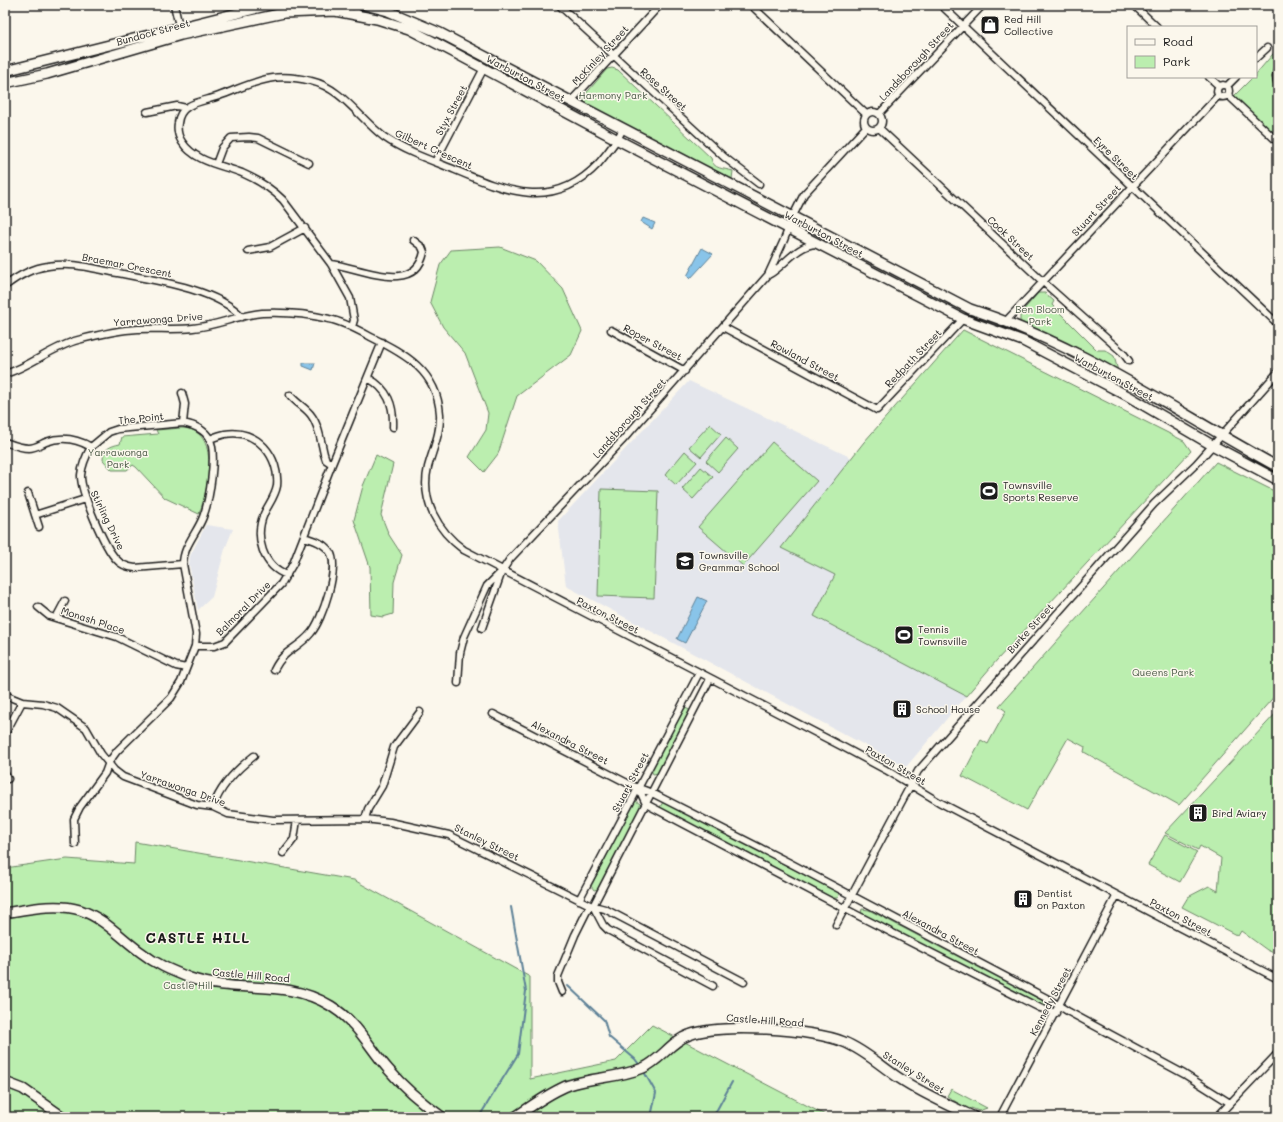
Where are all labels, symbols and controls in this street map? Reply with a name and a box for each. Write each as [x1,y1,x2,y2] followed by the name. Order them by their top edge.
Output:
[1004,12,1053,38] place label: Red Hill Collective
[979,14,1001,36] shop icon: Red Hill Collective
[115,15,191,49] street label: Bundock Street
[876,18,956,104] street label: Landsborough Street
[568,22,632,88] street label: McKinley Street
[1127,26,1257,78] legend
[1163,33,1193,49] text: Road
[484,51,568,105] street label: Warburton Street
[1163,53,1190,69] text: Park
[638,64,690,114] street label: Rose Street
[432,82,470,138] street label: Styx Street
[579,88,647,102] park label: Harmony Park
[393,126,475,172] street label: Gilbert Crescent
[1091,133,1141,183] street label: Eyre Street
[1068,181,1124,239] street label: Stuart Street
[782,207,866,261] street label: Warburton Street
[985,213,1037,263] street label: Cook Street
[81,249,173,281] street label: Braemar Crescent
[1015,302,1065,328] park label: Ben Bloom Park
[113,309,203,329] street label: Yarrawonga Drive
[621,321,685,363] street label: Roper Street
[881,326,945,390] street label: Redpath Street
[768,336,842,384] street label: Rowland Street
[1072,350,1156,404] street label: Warburton Street
[589,375,669,461] street label: Landsborough Street
[118,409,164,427] street label: The Point
[88,445,148,471] park label: Yarrawonga Park
[1003,478,1078,504] place label: Townsville Sports Reserve
[978,480,1000,502] sports icon: Townsville Sports Reserve
[88,488,128,552] street label: Stirling Drive
[699,548,780,574] place label: Townsville Grammar School
[674,550,696,572] school or university icon: Townsville Grammar School
[213,578,273,638] street label: Balmoral Drive
[574,593,642,637] street label: Paxton Street
[1004,600,1056,656] street label: Burke Street
[59,603,127,637] street label: Monash Place
[918,622,967,648] place label: Tennis Townsville
[893,624,915,646] sports icon: Tennis Townsville
[1132,665,1194,679] park label: Queens Park
[891,698,913,720] building icon: School House
[916,702,980,716] place label: School House
[529,716,611,768] street label: Alexandra Street
[863,742,929,788] street label: Paxton Street
[608,749,652,815] street label: Stuart Street
[138,767,228,809] street label: Yarrawonga Drive
[1187,802,1209,824] building icon: Bird Aviary
[1212,806,1267,820] place label: Bird Aviary
[452,820,522,864] street label: Stanley Street
[1037,886,1085,912] place label: Dentist on Paxton
[1012,888,1034,910] building icon: Dentist on Paxton
[1148,895,1214,939] street label: Paxton Street
[900,906,982,958] street label: Alexandra Street
[146,928,250,947] district label: CASTLE HILL
[1026,964,1074,1038] street label: Kennedy Street
[212,965,290,985] street label: Castle Hill Road
[163,978,213,992] park label: Castle Hill
[726,1010,804,1030] street label: Castle Hill Road
[880,1047,948,1097] street label: Stanley Street

